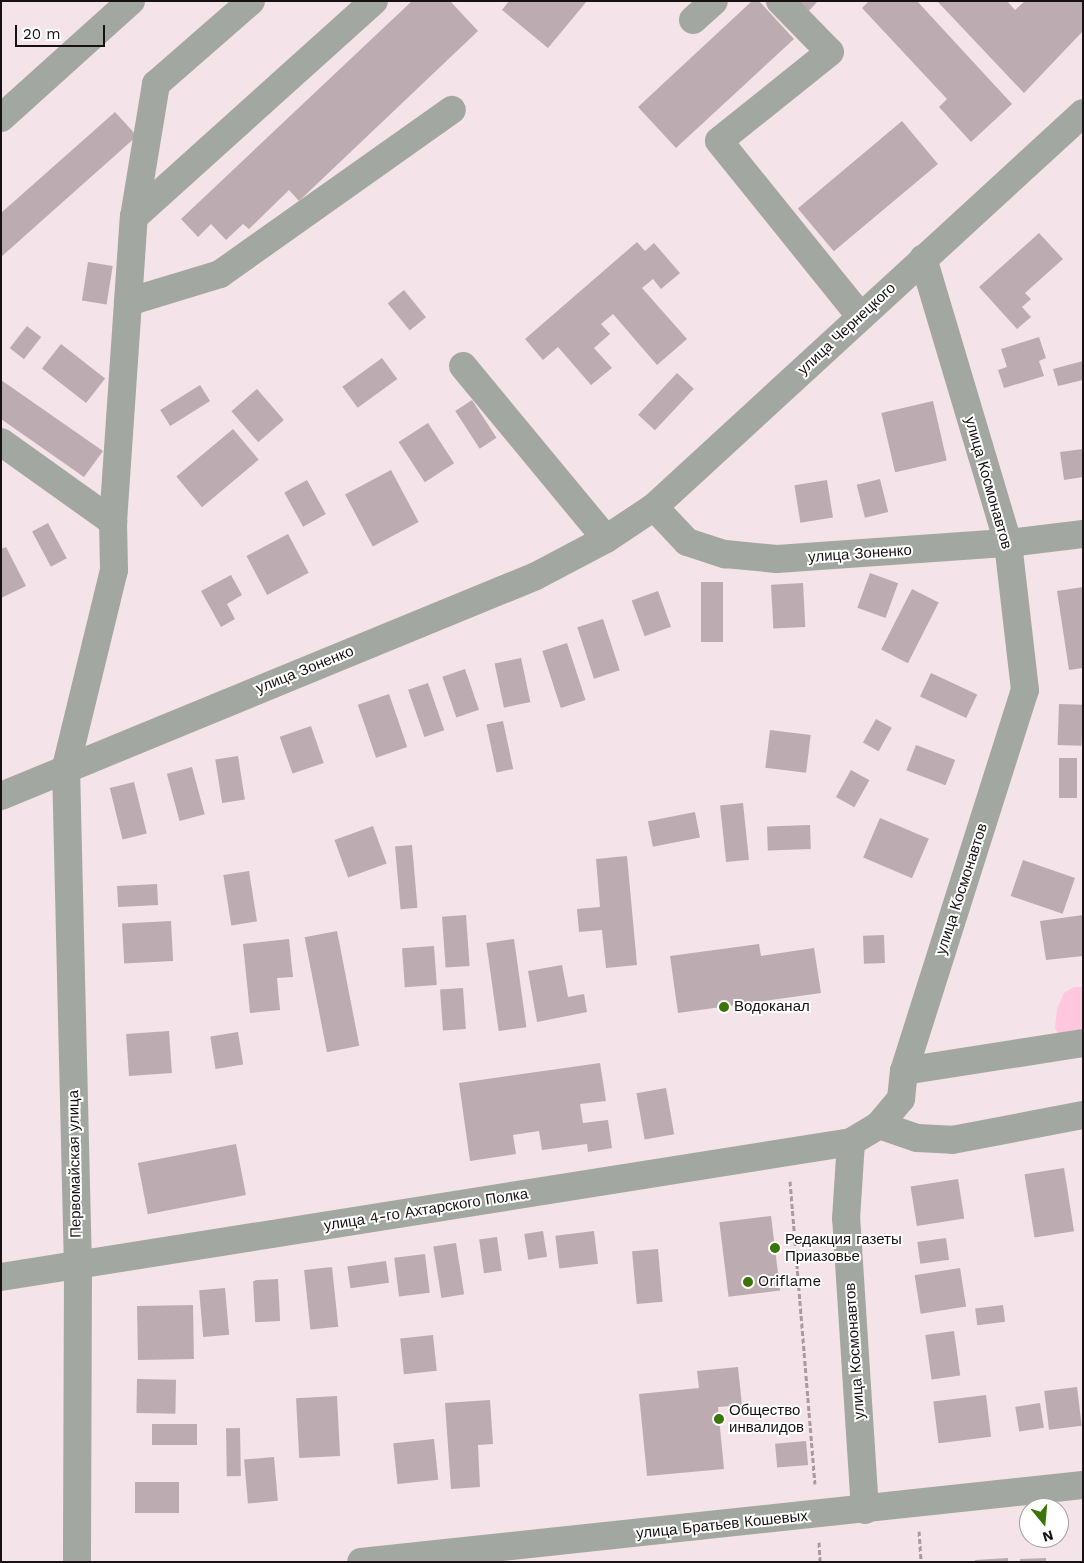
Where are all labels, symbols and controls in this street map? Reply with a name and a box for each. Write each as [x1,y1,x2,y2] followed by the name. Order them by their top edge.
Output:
[18,15,108,47] scale bar
[23,25,61,43] text: 20 m
[794,279,900,379] street label: улица Чернецкого
[960,415,1016,551] street label: улица Космонавтов
[808,541,912,567] street label: улица Зоненко
[254,642,356,698] street label: улица Зоненко
[932,821,992,957] street label: улица Космонавтов
[734,998,810,1016] place label: Водоканал
[718,1001,730,1013] marker: Водоканал
[65,1090,85,1238] street label: Первомайская улица
[323,1185,529,1235] street label: улица 4-го Ахтарского Полка
[785,1230,902,1265] place label: Редакция газеты Приазовье
[769,1242,781,1254] marker: Редакция газеты Приазовье
[758,1273,821,1291] place label: Oriflame
[742,1276,754,1288] marker: Oriflame
[841,1282,869,1420] street label: улица Космонавтов
[729,1401,804,1436] place label: Общество инвалидов
[713,1413,725,1425] marker: Общество инвалидов
[1019,1498,1069,1548] north arrow
[635,1507,809,1543] street label: улица Братьев Кошевых
[1041,1527,1055,1546] text: N

